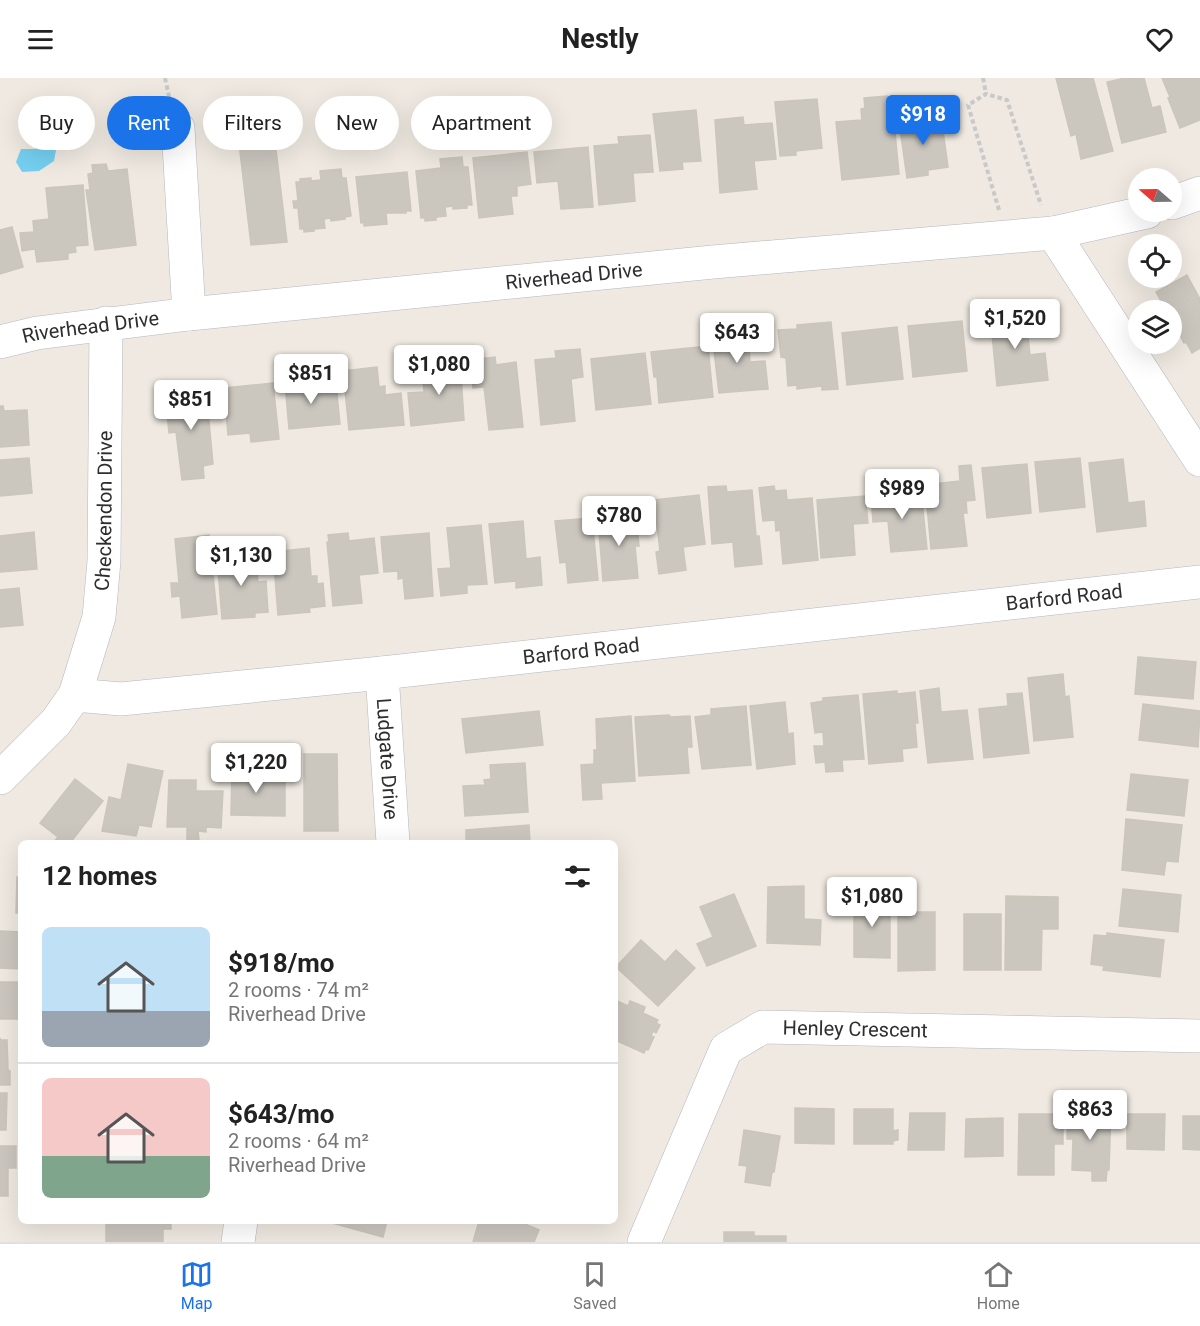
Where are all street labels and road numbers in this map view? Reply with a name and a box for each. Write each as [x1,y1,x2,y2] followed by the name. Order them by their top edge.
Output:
[504,257,644,295] street label: Riverhead Drive
[20,306,160,348] street label: Riverhead Drive
[89,431,117,592] street label: Checkendon Drive
[1004,579,1124,616] street label: Barford Road
[521,632,641,669] street label: Barford Road
[372,697,403,820] street label: Ludgate Drive
[783,1015,928,1042] street label: Henley Crescent

